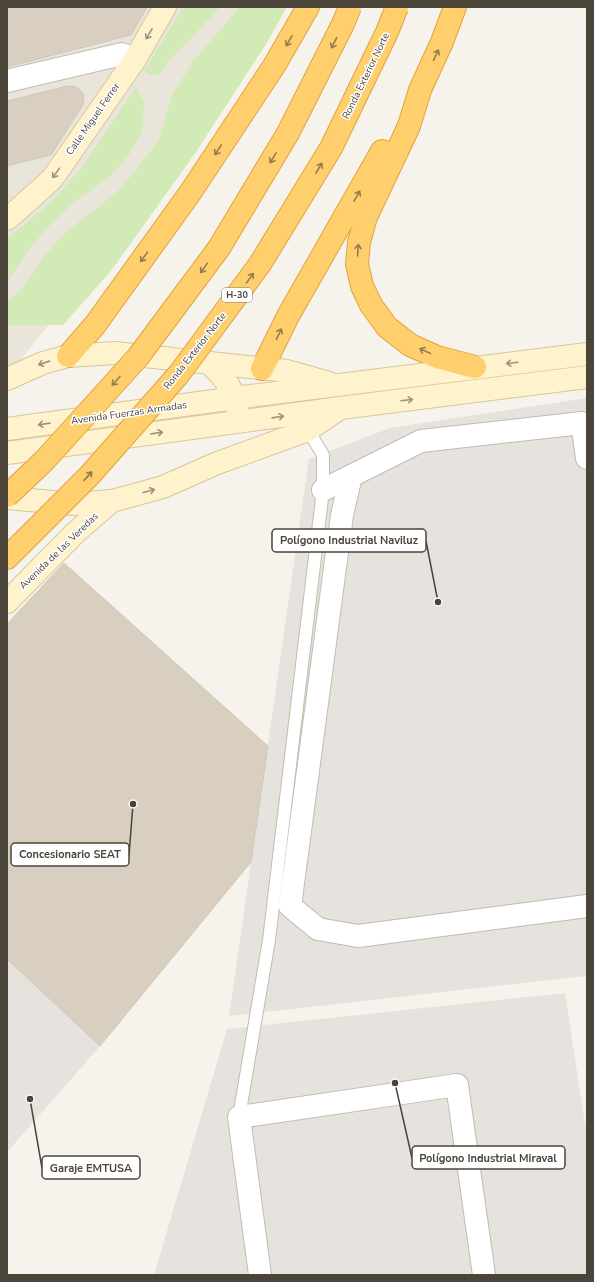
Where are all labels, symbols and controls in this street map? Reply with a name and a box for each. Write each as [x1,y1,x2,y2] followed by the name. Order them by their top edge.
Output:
[145,28,153,40] one-way arrow
[339,30,393,122] street label: Ronda Exterior Norte
[284,35,292,47] one-way arrow
[330,36,337,48] one-way arrow
[433,49,441,61] one-way arrow
[63,80,123,158] street label: Calle Miguel Ferrer
[214,144,222,156] one-way arrow
[269,152,277,164] one-way arrow
[315,162,323,174] one-way arrow
[52,168,60,179] one-way arrow
[353,190,361,202] one-way arrow
[355,244,362,257] one-way arrow
[140,251,148,262] one-way arrow
[200,262,208,273] one-way arrow
[246,273,254,284] one-way arrow
[222,288,252,302] road number: H-30
[160,309,230,393] street label: Ronda Exterior Norte
[276,328,283,340] one-way arrow
[419,347,431,354] one-way arrow
[506,359,519,367] one-way arrow
[39,360,51,368] one-way arrow
[111,376,121,386] one-way arrow
[400,396,413,404] one-way arrow
[70,398,188,428] street label: Avenida Fuerzas Armadas
[271,413,284,421] one-way arrow
[38,420,51,428] one-way arrow
[150,429,163,437] one-way arrow
[84,471,93,481] one-way arrow
[142,487,155,494] one-way arrow
[16,509,102,592] street label: Avenida de las Veredas
[272,529,426,552] callout: Polígono Industrial Naviluz
[280,533,418,548] text: Polígono Industrial Naviluz
[11,843,129,866] callout: Concesionario SEAT
[19,847,121,862] text: Concesionario SEAT
[412,1146,565,1169] callout: Polígono Industrial Miraval
[419,1151,557,1166] text: Polígono Industrial Miraval
[42,1156,140,1179] callout: Garaje EMTUSA
[50,1161,133,1176] text: Garaje EMTUSA

